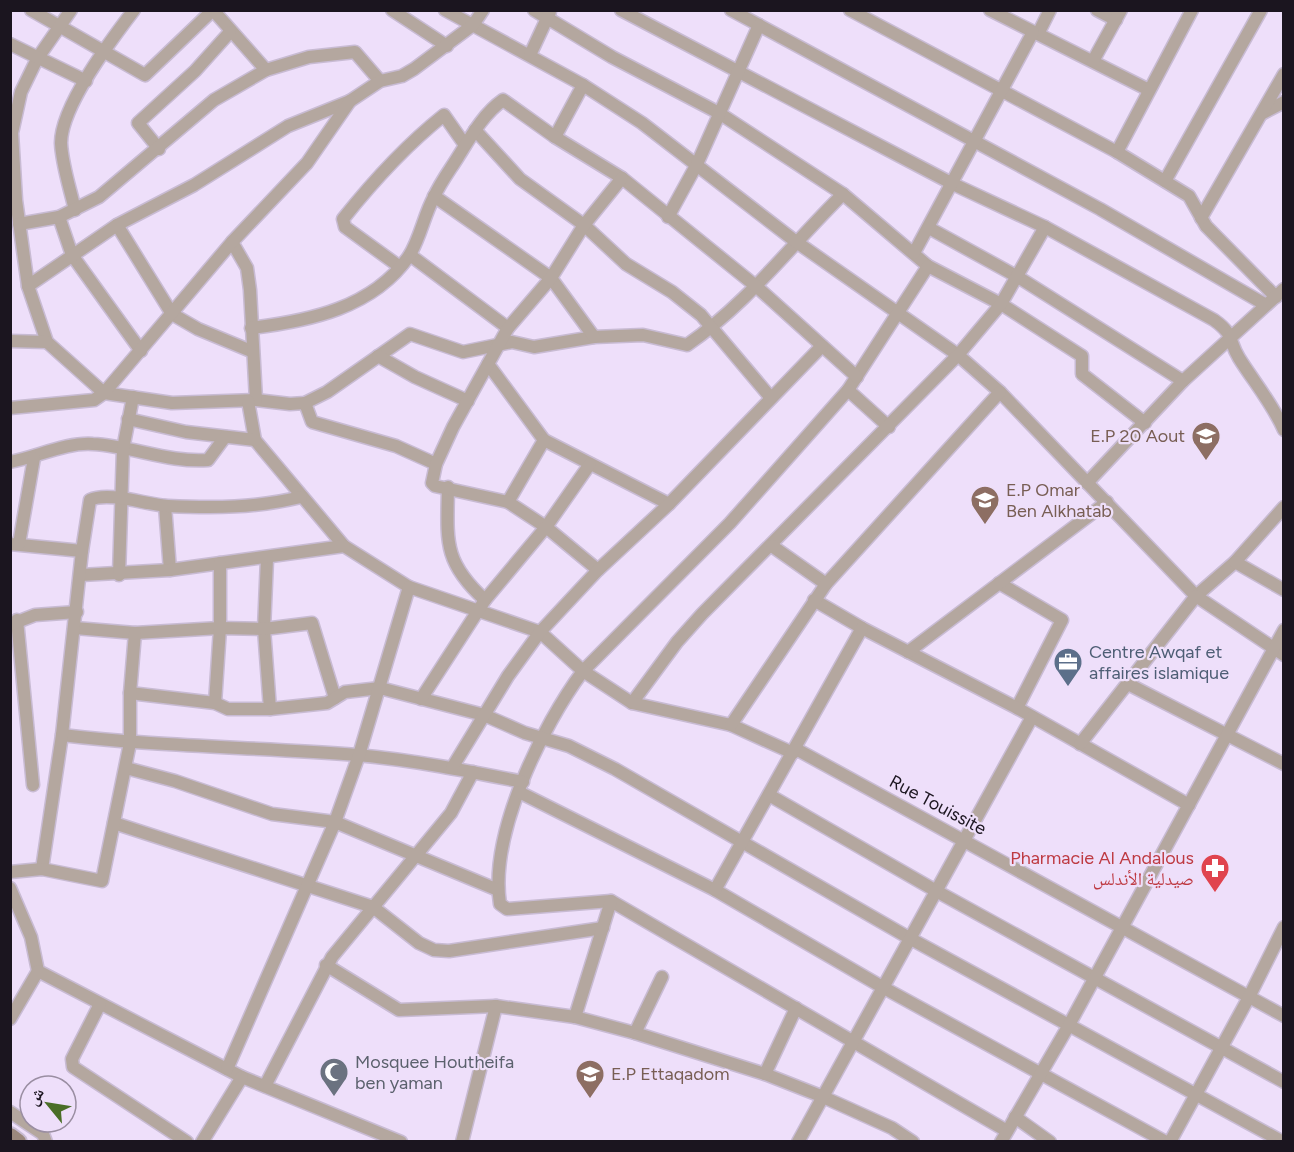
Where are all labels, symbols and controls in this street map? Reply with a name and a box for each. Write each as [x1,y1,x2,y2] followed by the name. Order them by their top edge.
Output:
[1190,420,1222,462] school or university icon: E.P 20 Aout
[1090,425,1185,447] place label: E.P 20 Aout
[1006,479,1112,522] place label: E.P Omar Ben Alkhatab
[969,484,1001,526] school or university icon: E.P Omar Ben Alkhatab
[1089,641,1229,684] place label: Centre Awqaf et affaires islamique
[1052,646,1084,688] office icon: Centre Awqaf et affaires islamique
[886,770,990,840] street label: Rue Touissite
[1010,847,1194,890] place label: Pharmacie Al Andalous صيدلية الأندلس
[1199,852,1231,894] pharmacy icon: Pharmacie Al Andalous صيدلية الأندلس
[355,1051,514,1094] place label: Mosquee Houtheifa ben yaman
[318,1056,350,1098] mosque icon: Mosquee Houtheifa ben yaman
[574,1058,606,1100] school or university icon: E.P Ettaqadom
[611,1063,730,1085] place label: E.P Ettaqadom
[18,1074,78,1134] north arrow
[23,1085,48,1109] text: ش

